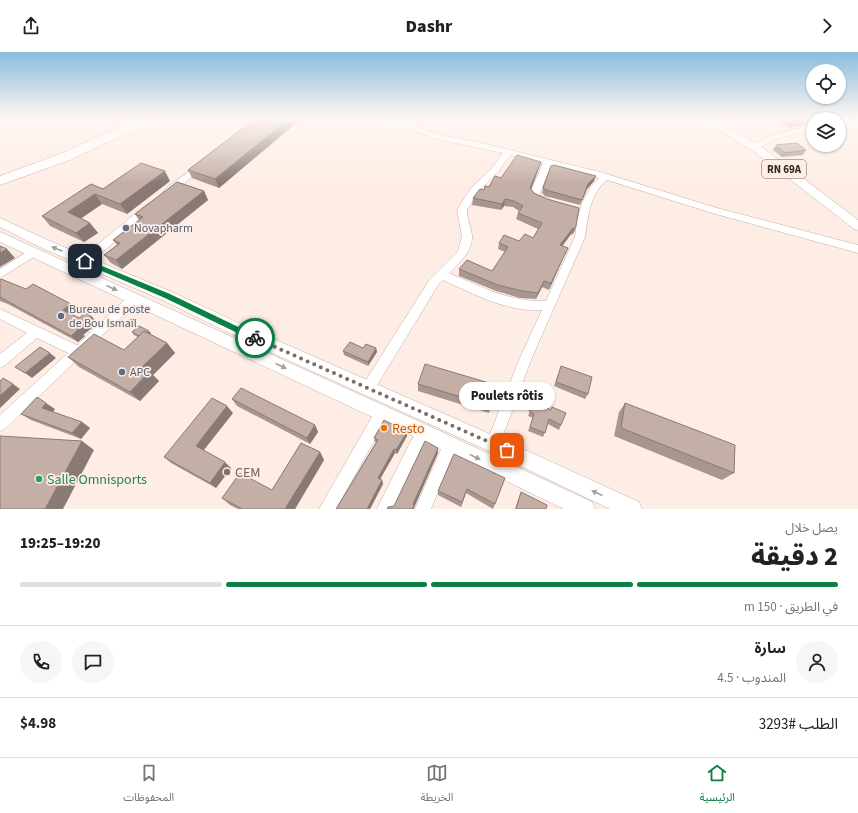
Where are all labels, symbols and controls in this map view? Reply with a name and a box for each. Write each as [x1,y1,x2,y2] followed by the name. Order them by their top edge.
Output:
[406,14,452,39] text: Dashr
[20,15,42,37] icon: share
[816,15,838,37] icon: forward
[806,64,846,152] map controls
[806,64,846,104] button: locate
[806,112,846,152] button: layers
[762,160,806,178] road number: RN 69A
[134,220,193,237] place label: Novapharm
[121,223,131,233] marker: Novapharm
[68,244,102,278] pin
[51,246,63,252] one-way arrow
[74,250,96,272] icon: home
[106,285,118,291] one-way arrow
[69,301,150,332] place label: Bureau de poste de Bou Ismaïl
[56,311,66,321] marker: Bureau de poste de Bou Ismaïl
[235,318,275,358] courier
[244,327,266,349] icon: bike
[275,363,286,369] one-way arrow
[130,364,150,381] place label: APC
[117,367,127,377] marker: APC
[459,382,555,410] callout: Poulets rôtis
[471,387,543,405] text: Poulets rôtis
[392,419,424,439] place label: Resto
[379,423,389,433] marker: Resto
[490,433,524,467] pin
[496,439,518,461] icon: bag
[469,454,480,460] one-way arrow
[235,463,261,483] place label: CEM
[222,467,232,477] marker: CEM
[47,470,147,490] place label: Salle Omnisports
[34,474,44,484] marker: Salle Omnisports
[591,490,603,496] one-way arrow
[785,519,838,537] text: يصل خلال
[20,533,101,554] text: 19:20–19:25
[751,538,838,575] text: 2 دقيقة
[744,598,838,616] text: في الطريق · 150 m
[754,638,786,659] text: سارة
[20,641,62,683] button: phone
[72,641,114,683] button: chat
[796,641,838,683] button: person
[717,669,786,687] text: المندوب · 4.5
[20,713,56,734] text: $4.98
[759,714,838,735] text: الطلب #3293
[123,762,174,809] tab: المحفوظات
[420,762,453,809] tab: الخريطة
[700,762,735,809] tab: الرئيسية

